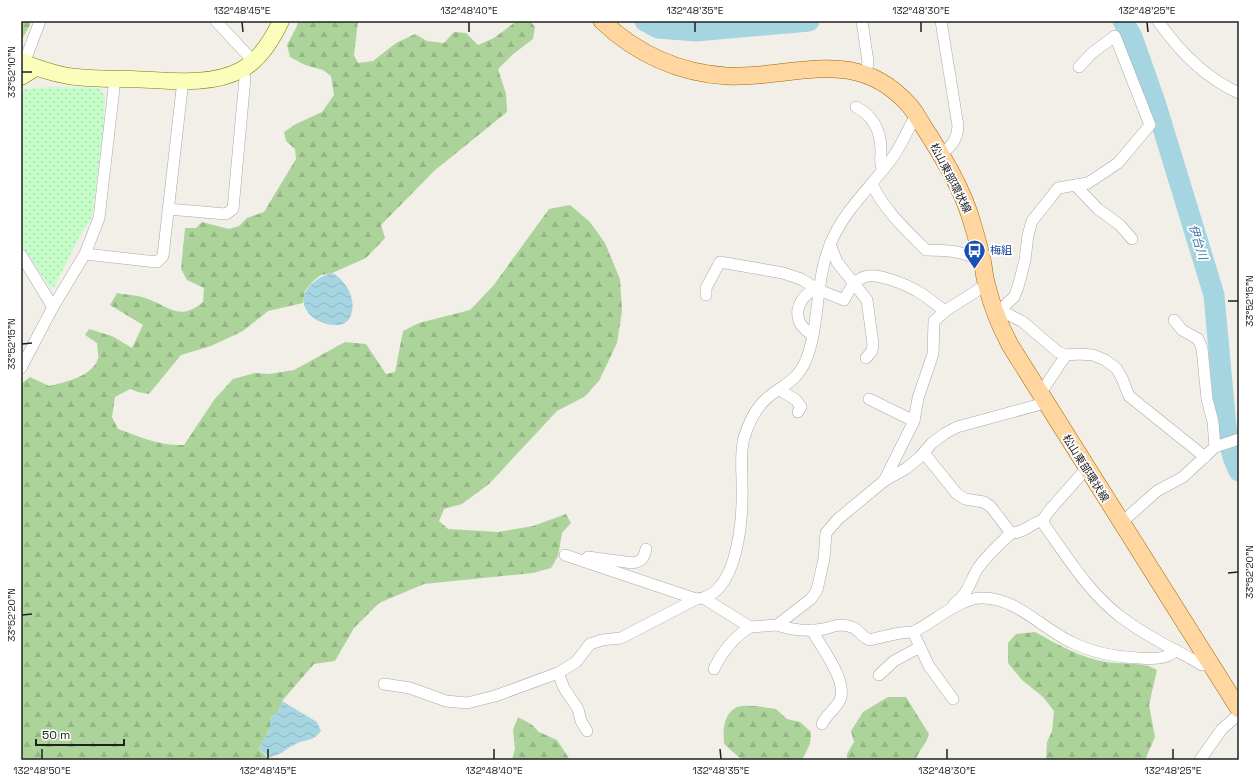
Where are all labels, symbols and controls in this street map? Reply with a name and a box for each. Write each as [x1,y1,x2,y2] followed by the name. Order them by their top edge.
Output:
[214,4,271,17] text: 132°48'45"E
[440,4,498,17] text: 132°48'40"E
[667,4,724,17] text: 132°48'35"E
[892,4,950,17] text: 132°48'30"E
[1119,4,1176,17] text: 132°48'25"E
[5,46,18,98] text: 33°52'10"N
[927,141,975,215] street label: 松山東部環状線
[1185,222,1211,263] water label: 伊台川
[962,237,988,270] bus stop icon: 梅組
[990,243,1012,257] place label: 梅組
[1243,275,1256,327] text: 33°52'15"N
[5,318,18,370] text: 33°52'15"N
[1060,432,1112,504] street label: 松山東部環状線
[1243,545,1256,599] text: 33°52'20"N
[5,588,18,642] text: 33°52'20"N
[36,721,124,747] scale bar
[42,727,70,743] text: 50 m
[13,764,71,777] text: 132°48'50"E
[240,764,297,777] text: 132°48'45"E
[465,764,523,777] text: 132°48'40"E
[693,764,750,777] text: 132°48'35"E
[918,764,976,777] text: 132°48'30"E
[1145,764,1202,777] text: 132°48'25"E

